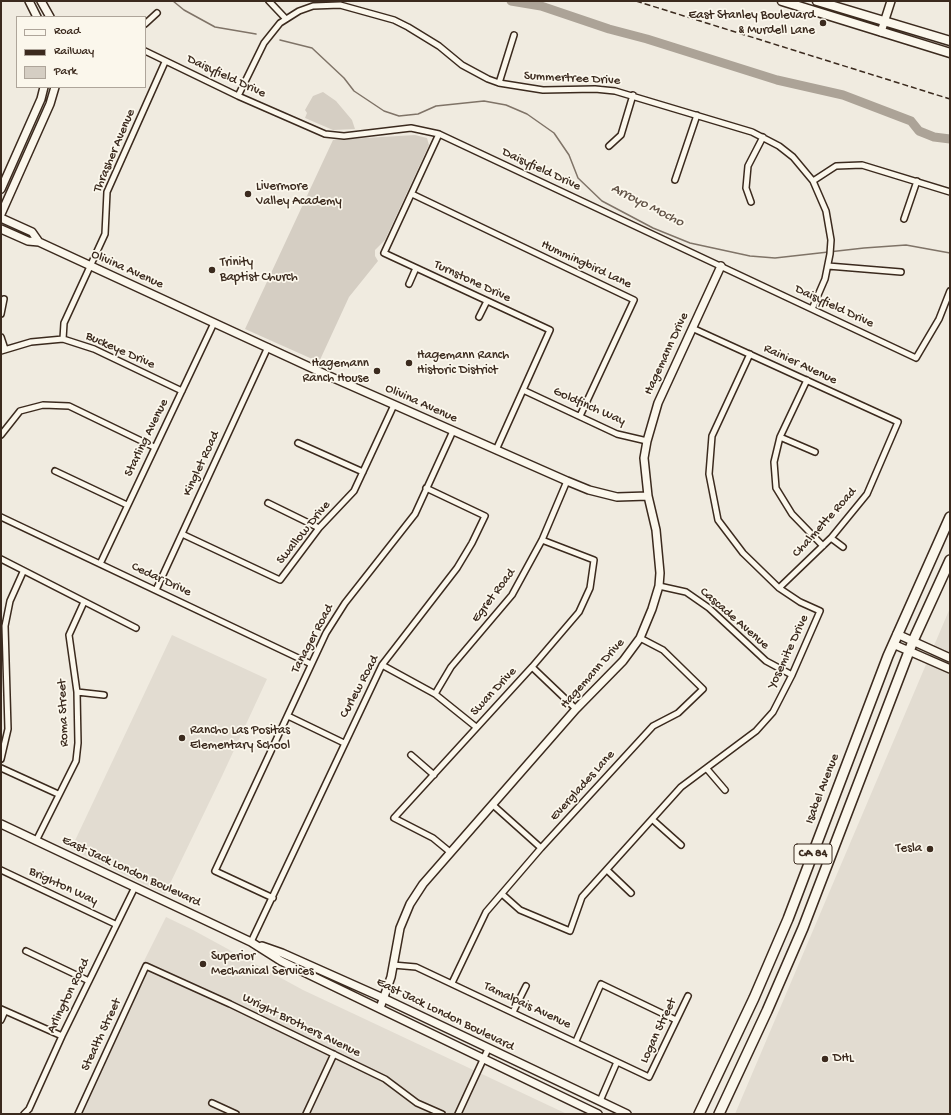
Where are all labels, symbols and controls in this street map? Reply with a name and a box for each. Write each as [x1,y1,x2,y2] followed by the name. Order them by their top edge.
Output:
[688,8,815,39] place label: East Stanley Boulevard & Murdell Lane
[16,16,146,88] legend
[818,18,828,28] marker: East Stanley Boulevard & Murdell Lane
[54,25,80,39] text: Road
[54,45,94,59] text: Railway
[184,52,268,102] street label: Daisyfield Drive
[54,65,77,79] text: Park
[523,69,621,89] street label: Summertree Drive
[90,107,140,195] street label: Thrasher Avenue
[499,145,583,195] street label: Daisyfield Drive
[256,179,342,210] place label: Livermore Valley Academy
[608,180,686,232] water label: Arroyo Mocho
[243,189,253,199] marker: Livermore Valley Academy
[538,237,634,293] street label: Hummingbird Lane
[88,247,166,293] street label: Olivina Avenue
[220,255,298,286] place label: Trinity Baptist Church
[431,257,513,307] street label: Turnstone Drive
[207,265,217,275] marker: Trinity Baptist Church
[792,282,876,332] street label: Daisyfield Drive
[641,310,693,398] street label: Hagemann Drive
[83,329,157,373] street label: Buckeye Drive
[761,341,839,389] street label: Rainier Avenue
[417,348,509,379] place label: Hagemann Ranch Historic District
[303,356,369,387] place label: Hagemann Ranch House
[404,358,414,368] marker: Hagemann Ranch Historic District
[372,366,382,376] marker: Hagemann Ranch House
[382,381,460,427] street label: Olivina Avenue
[550,384,628,430] street label: Goldfinch Way
[121,397,173,479] street label: Starling Avenue
[180,429,224,499] street label: Kinglet Road
[789,485,861,561] street label: Chalmette Road
[274,498,334,568] street label: Swallow Drive
[128,559,194,601] street label: Cedar Drive
[469,566,519,626] street label: Egret Road
[696,585,772,653] street label: Cascade Avenue
[288,602,338,676] street label: Tanager Road
[765,613,813,691] street label: Yosemite Drive
[557,636,629,712] street label: Hagemann Drive
[337,653,383,721] street label: Curlew Road
[468,664,520,720] street label: Swan Drive
[55,679,73,747] street label: Roma Street
[190,723,290,754] place label: Rancho Las Positas Elementary School
[177,733,187,743] marker: Rancho Las Positas Elementary School
[547,747,619,825] street label: Everglades Lane
[803,752,843,826] street label: Isabel Avenue
[59,833,203,911] street label: East Jack London Boulevard
[895,841,922,857] place label: Tesla
[794,844,832,864] road number: CA 84
[925,844,935,854] marker: Tesla
[26,864,100,910] street label: Brighton Way
[211,949,314,980] place label: Superior Mechanical Services
[44,956,94,1036] street label: Arlington Road
[198,959,208,969] marker: Superior Mechanical Services
[374,975,516,1055] street label: East Jack London Boulevard
[481,979,573,1033] street label: Tamalpais Avenue
[239,991,363,1061] street label: Wright Brothers Avenue
[78,996,126,1074] street label: Stealth Street
[637,996,681,1066] street label: Logan Street
[833,1051,854,1067] place label: DHL
[820,1054,830,1064] marker: DHL

